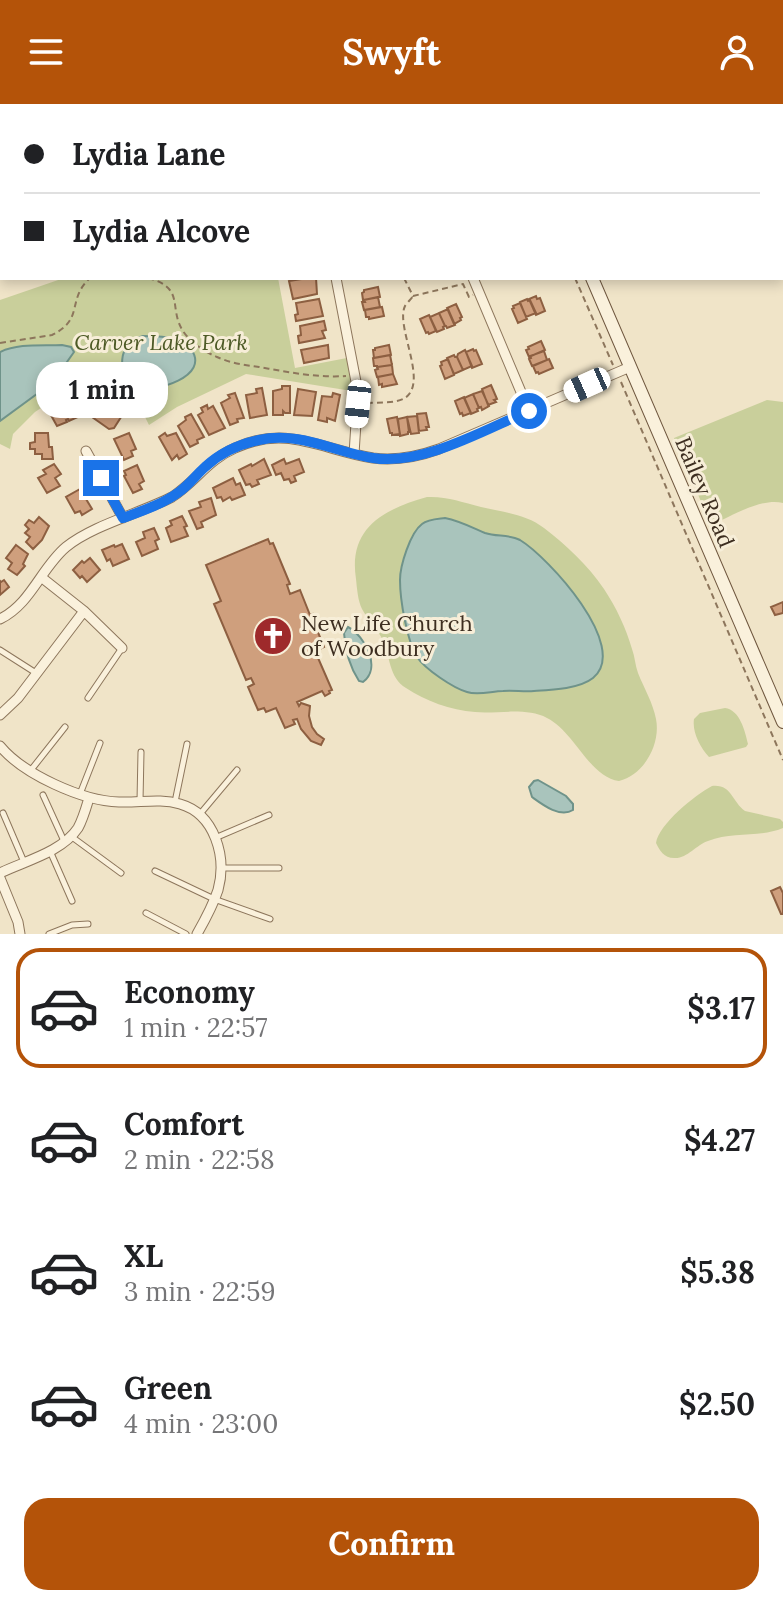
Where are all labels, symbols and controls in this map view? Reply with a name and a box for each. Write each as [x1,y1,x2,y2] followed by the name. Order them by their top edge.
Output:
[342,29,441,75] text: Swyft
[24,30,68,74] icon: menu
[715,30,759,74] icon: person
[72,135,225,173] text: Lydia Lane
[72,212,250,250] text: Lydia Alcove
[74,328,248,356] park label: Carver Lake Park
[35,362,167,418] callout: 1 min
[560,364,614,406] car
[69,373,135,406] text: 1 min
[344,379,372,429] car
[511,393,547,429] route start
[669,432,741,552] street label: Bailey Road
[83,460,119,496] route end
[301,609,473,662] place label: New Life Church of Woodbury
[252,615,294,657] church icon: New Life Church of Woodbury
[28,972,100,1044] icon: car
[124,973,255,1011] text: Economy
[687,989,755,1027] text: $3.17
[124,1011,267,1044] text: 1 min · 22:57
[28,1104,100,1176] icon: car
[124,1105,244,1143] text: Comfort
[684,1121,755,1159] text: $4.27
[124,1143,275,1176] text: 2 min · 22:58
[28,1236,100,1308] icon: car
[124,1237,163,1275] text: XL
[680,1253,755,1291] text: $5.38
[124,1275,275,1308] text: 3 min · 22:59
[28,1368,100,1440] icon: car
[124,1369,212,1407] text: Green
[679,1385,755,1423] text: $2.50
[124,1407,278,1440] text: 4 min · 23:00
[24,1498,759,1590] button: Confirm

